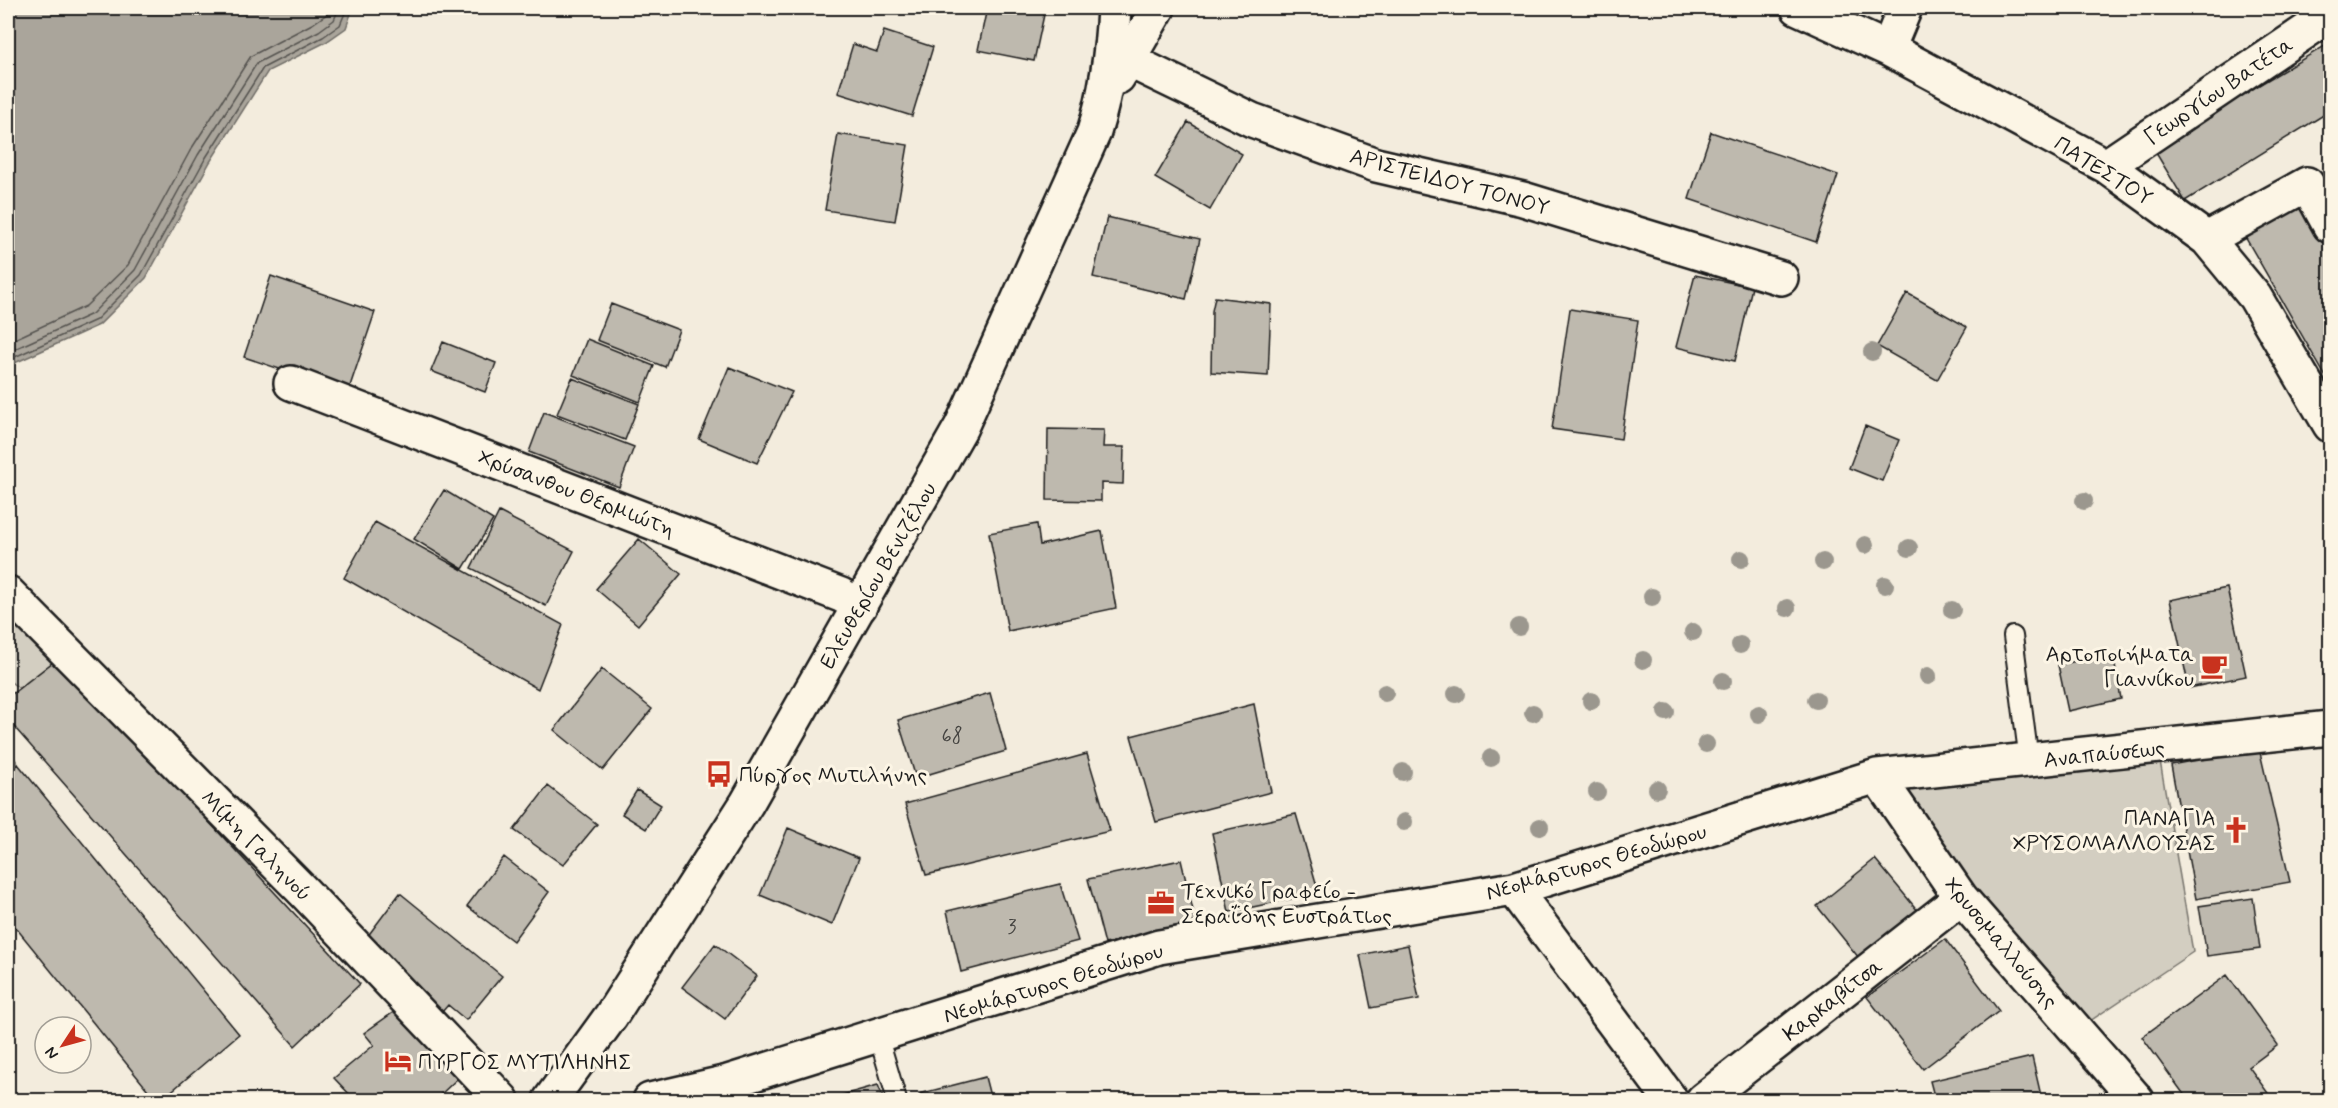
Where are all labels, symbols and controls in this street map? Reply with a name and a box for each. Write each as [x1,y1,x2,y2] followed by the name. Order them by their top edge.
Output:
[2139,31,2299,152] street label: Γεωργίου Βατέτα
[2048,130,2157,213] street label: ΠΑΤΕΣΤΟΥ
[1346,143,1552,223] street label: ΑΡΙΣΤΕΙΔΟΥ ΤΟΝΟΥ
[474,443,679,544] street label: Χρύσανθου Θερμιώτη
[813,477,944,674] street label: Ελευθερίου Βενιζέλου
[2046,641,2194,694] place label: Αρτοποιήματα Γιαννίκου
[2199,651,2229,681] cafe icon: Αρτοποιήματα Γιαννίκου
[941,723,963,750] house number: 68
[2042,735,2166,775] street label: Αναπαύσεως
[704,759,734,789] bus stop icon: Πύργος Μυτιλήνης
[739,762,927,790] place label: Πύργος Μυτιλήνης
[194,785,317,908] street label: Μίμη Γαληνού
[2012,805,2216,858] place label: ΠΑΝΑΓΙΑ ΧΡΥΣΟΜΑΛΛΟΥΣΑΣ
[2221,815,2251,845] church icon: ΠΑΝΑΓΙΑ ΧΡΥΣΟΜΑΛΛΟΥΣΑΣ
[1483,818,1710,908] street label: Νεομάρτυρος Θεοδώρου
[1937,872,2064,1015] street label: Χρυσομαλλούσης
[1181,878,1392,931] place label: Τεχνικό Γραφείο - Σεραΐδης Ευστράτιος
[1146,888,1176,918] office icon: Τεχνικό Γραφείο - Σεραΐδης Ευστράτιος
[1007,914,1017,941] house number: 3
[940,937,1167,1031] street label: Νεομάρτυρος Θεοδώρου
[1778,953,1889,1048] street label: Καρκαβίτσα
[33,1015,93,1075] north arrow
[40,1042,64,1063] text: N
[383,1046,413,1076] hotel icon: ΠΥΡΓΟΣ ΜΥΤΙΛΗΝΗΣ
[418,1049,632,1077] place label: ΠΥΡΓΟΣ ΜΥΤΙΛΗΝΗΣ

